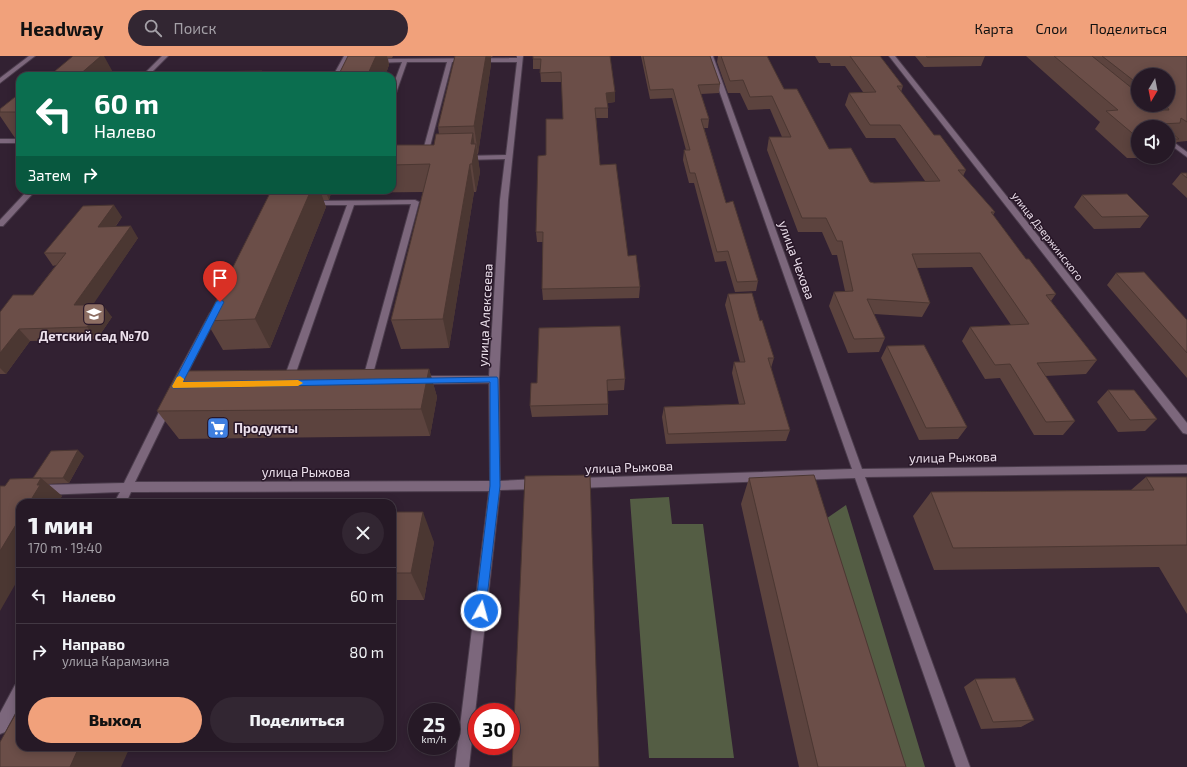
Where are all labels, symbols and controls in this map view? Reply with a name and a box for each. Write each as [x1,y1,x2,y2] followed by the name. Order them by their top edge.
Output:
[128,10,408,46] search box
[20,17,104,40] text: Headway
[142,17,164,39] icon: search
[174,19,216,37] text: Поиск
[974,20,1013,37] text: Карта
[1035,20,1067,37] text: Слои
[1089,20,1167,37] text: Поделиться
[1131,68,1175,112] north arrow
[1131,68,1175,164] map controls
[94,86,159,120] text: 60 m
[28,88,80,140] icon: left
[94,120,156,142] text: Налево
[1131,120,1175,164] button: sound
[79,164,101,186] icon: right
[28,166,71,184] text: Затем
[1009,189,1087,284] street label: улица Дзержинского
[775,218,819,302] street label: улица Чехова
[203,261,237,302] pin
[474,263,496,367] street label: улица Алексеева
[209,267,231,289] icon: arrive
[81,301,107,327] school or university icon: Детский сад №70
[39,328,149,344] place label: Детский сад №70
[205,415,231,441] supermarket icon: Продукты
[234,420,298,436] place label: Продукты
[909,448,997,466] street label: улица Рыжова
[585,457,673,477] street label: улица Рыжова
[262,464,350,480] street label: улица Рыжова
[28,510,93,539] text: 1 мин
[342,512,384,554] button: close
[28,540,102,556] text: 170 m · 19:40
[28,585,50,607] icon: left
[62,587,116,605] text: Налево
[350,587,384,605] text: 60 m
[460,590,502,632] position arrow
[62,635,125,653] text: Направо
[28,641,50,663] icon: right
[349,643,384,661] text: 80 m
[62,653,169,669] text: улица Карамзина
[28,697,202,743] button: Выход
[210,697,384,743] button: Поделиться
[468,703,520,755] speed limit sign: 30
[423,712,445,736] text: 25
[422,733,446,745] text: km/h

